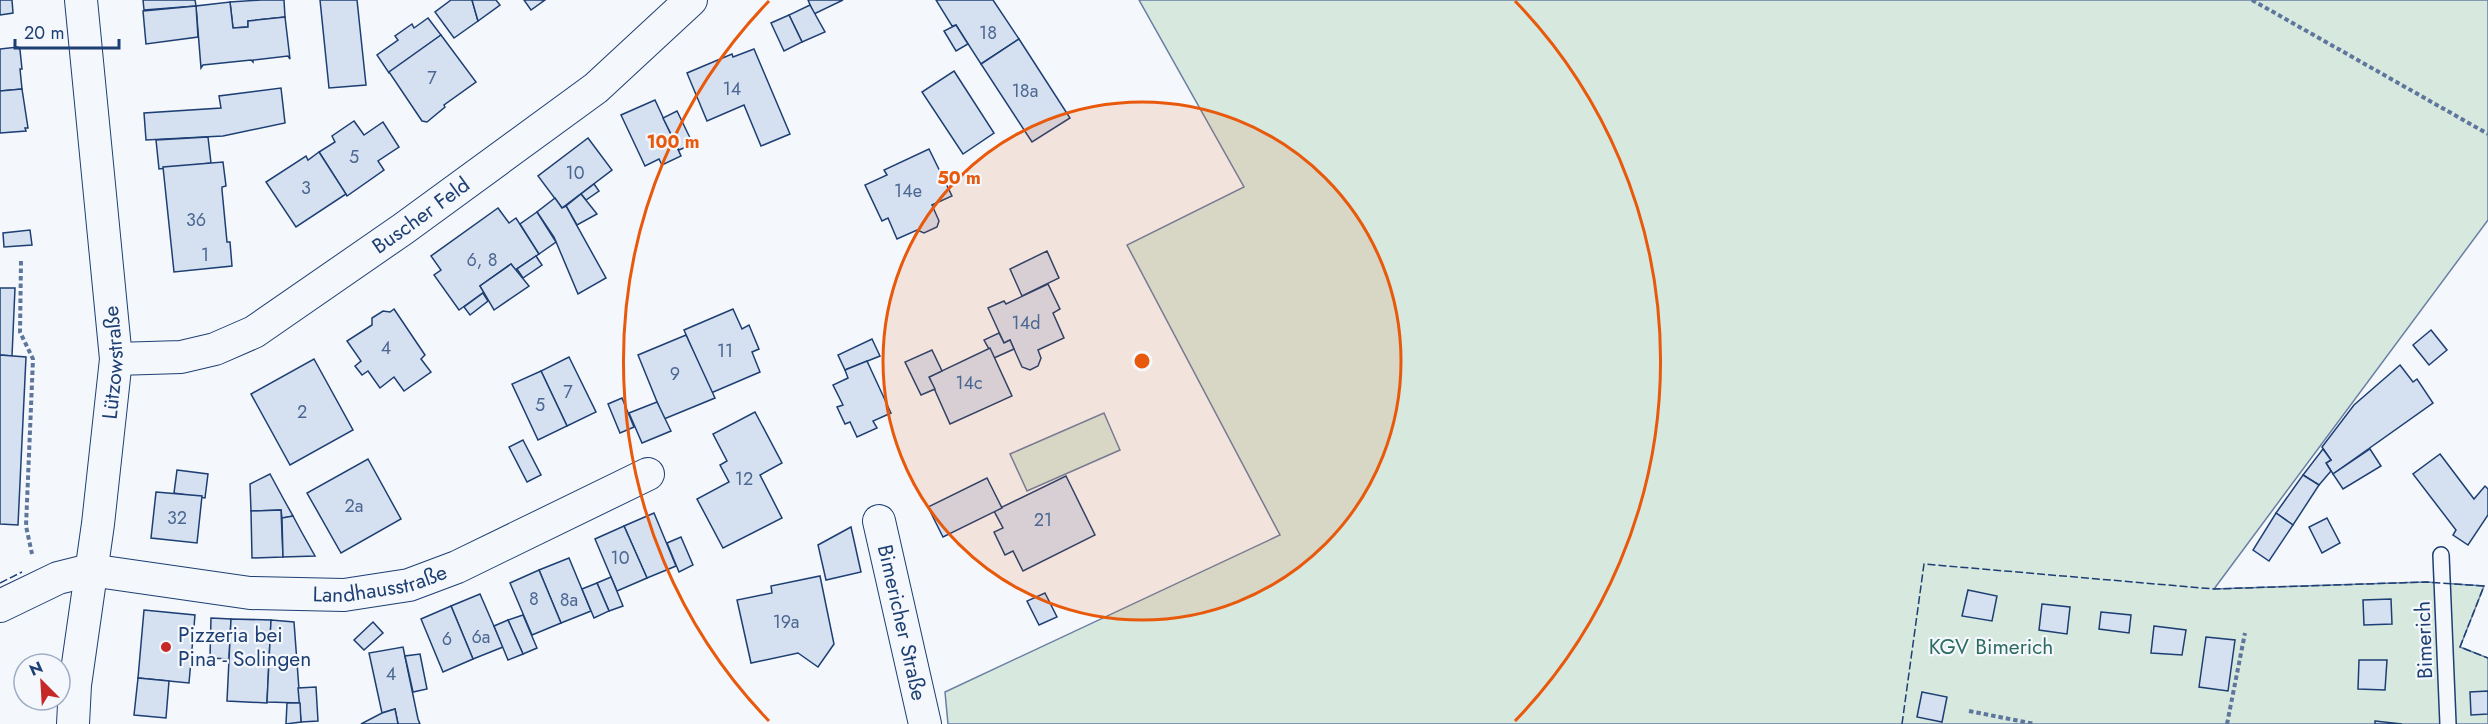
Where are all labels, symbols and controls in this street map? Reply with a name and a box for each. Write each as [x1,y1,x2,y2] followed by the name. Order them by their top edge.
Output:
[15,12,118,50] scale bar
[24,20,64,46] text: 20 m
[979,20,997,46] house number: 18
[427,65,437,91] house number: 7
[723,76,741,102] house number: 14
[1012,78,1038,104] house number: 18a
[646,129,700,155] text: 100 m
[349,144,359,170] house number: 5
[566,160,585,186] house number: 10
[937,165,981,191] text: 50 m
[366,170,476,261] street label: Buscher Feld
[301,175,311,201] house number: 3
[894,178,922,204] house number: 14e
[186,207,206,233] house number: 36
[201,242,209,268] house number: 1
[466,247,498,273] house number: 6, 8
[95,304,131,421] street label: Lützowstraße
[1012,310,1040,336] house number: 14d
[381,335,391,361] house number: 4
[717,338,733,364] house number: 11
[1132,351,1152,371] centre of rings
[670,361,680,387] house number: 9
[955,370,983,396] house number: 14c
[563,379,573,405] house number: 7
[535,392,545,418] house number: 5
[297,399,307,425] house number: 2
[735,466,753,492] house number: 12
[345,493,363,519] house number: 2a
[167,505,187,531] house number: 32
[1034,507,1052,533] house number: 21
[870,542,934,703] street label: Bimericher Straße
[611,545,630,571] house number: 10
[312,557,451,610] street label: Landhausstraße
[529,586,539,612] house number: 8
[560,587,578,613] house number: 8a
[2408,600,2440,680] street label: Bimerich
[773,609,799,635] house number: 19a
[178,620,311,674] place label: Pizzeria bei Pina - Solingen
[471,624,491,650] house number: 6a
[442,626,452,652] house number: 6
[1929,632,2053,662] park label: KGV Bimerich
[159,640,173,654] marker: Pizzeria bei Pina - Solingen
[12,652,72,712] north arrow
[26,656,47,682] text: N
[386,661,396,687] house number: 4

